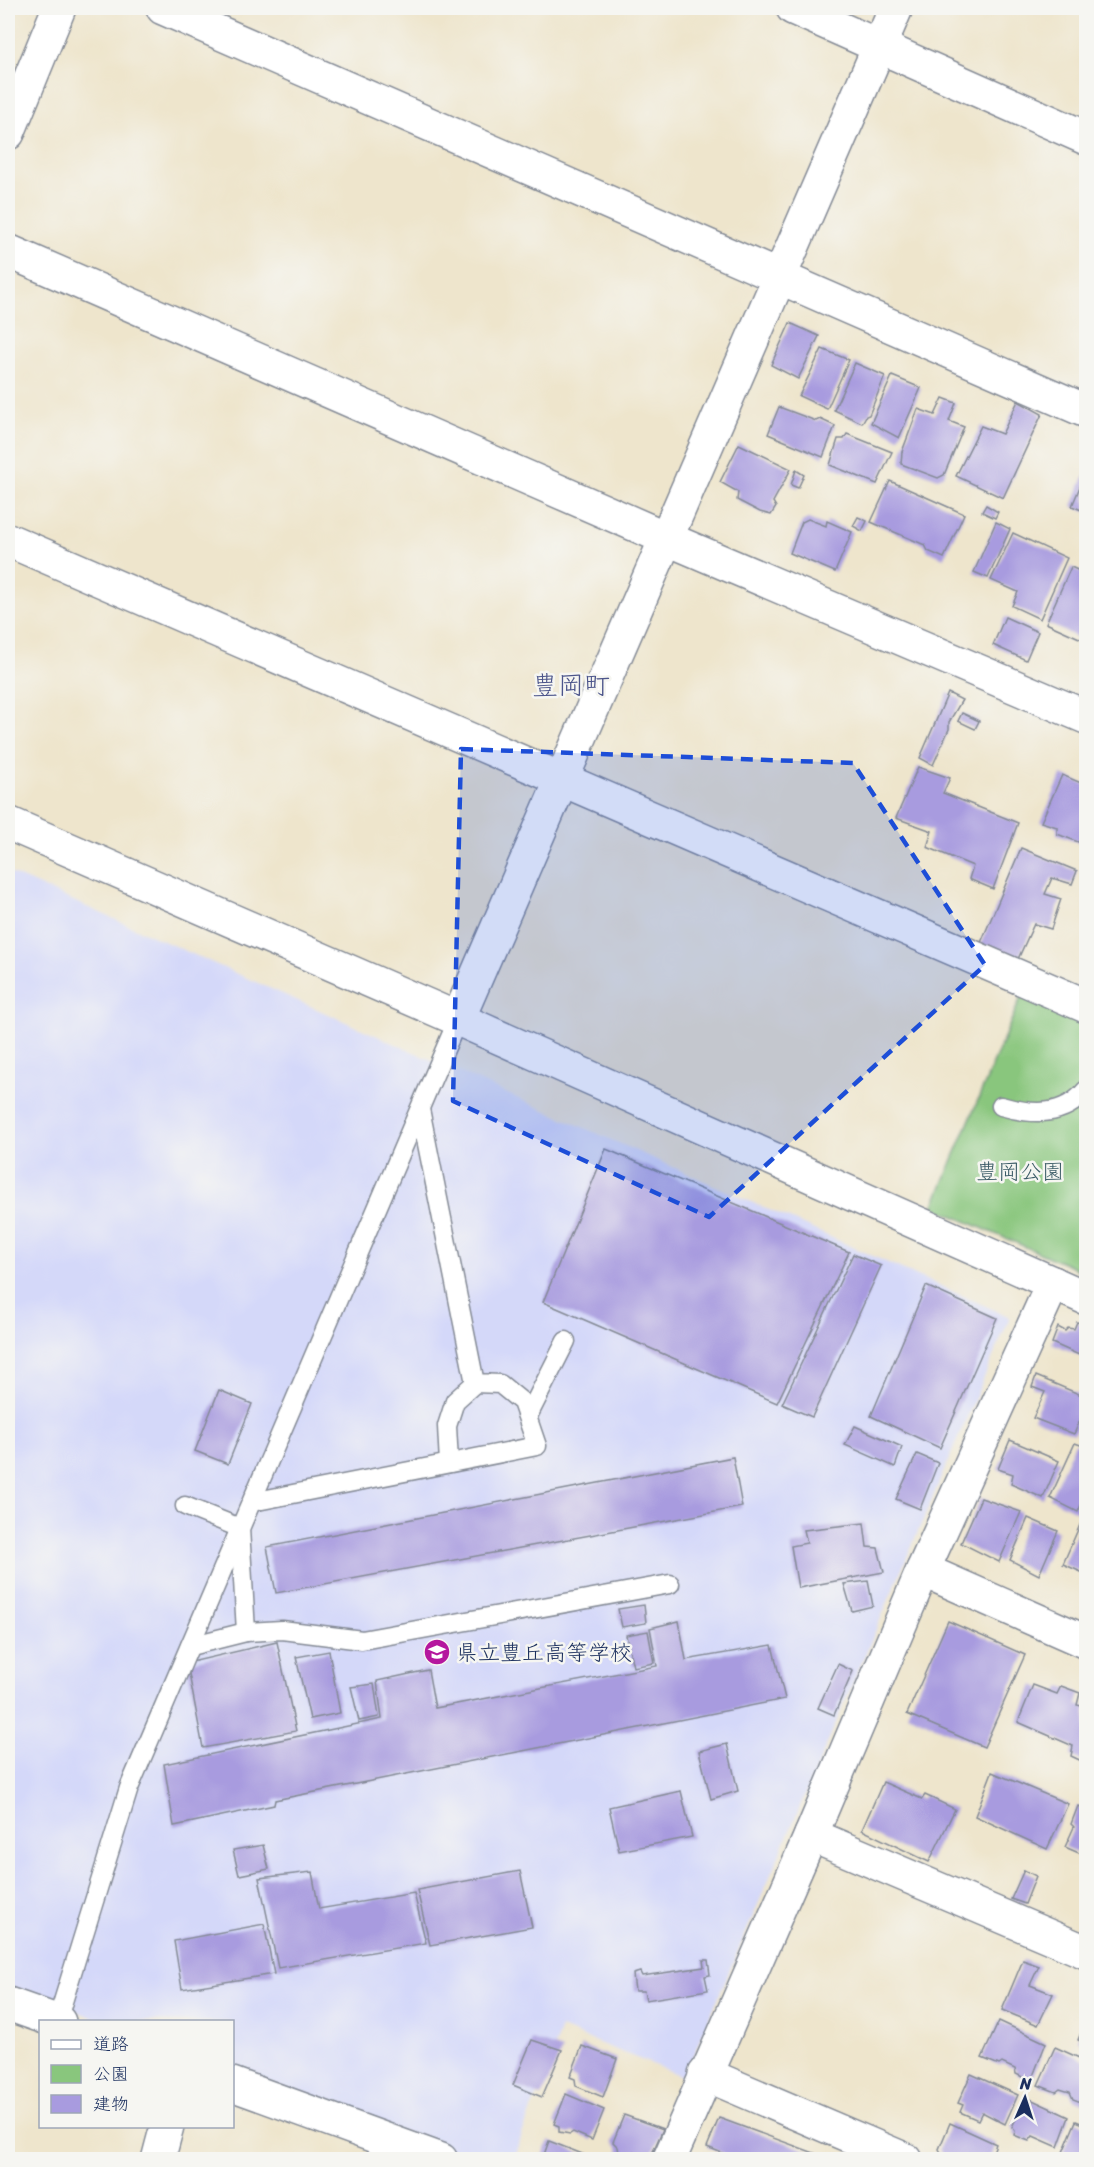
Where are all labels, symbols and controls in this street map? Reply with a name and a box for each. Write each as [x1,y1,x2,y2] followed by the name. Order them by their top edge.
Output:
[532,662,610,708] district label: 豊岡町
[976,1152,1064,1191] park label: 豊岡公園
[456,1633,632,1672] place label: 県立豊丘高等学校
[422,1637,452,1667] school or university icon: 県立豊丘高等学校
[39,2020,234,2128] legend
[93,2028,129,2060] text: 道路
[93,2058,129,2090] text: 公園
[995,2068,1055,2128] north arrow
[1018,2069,1033,2098] text: N
[93,2088,129,2120] text: 建物

